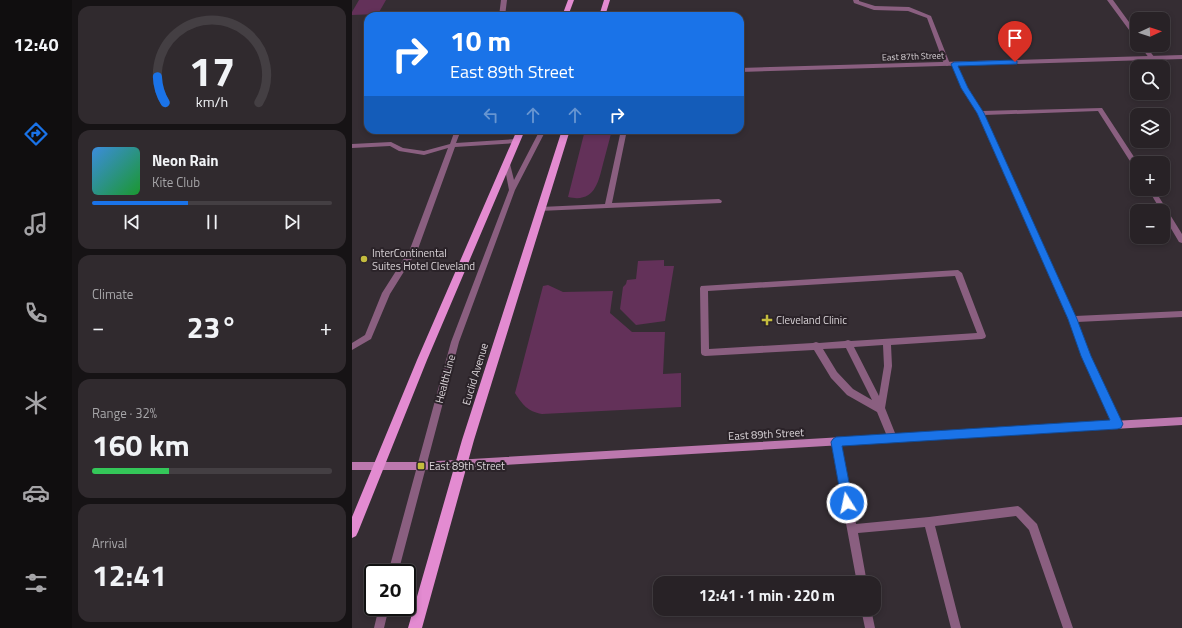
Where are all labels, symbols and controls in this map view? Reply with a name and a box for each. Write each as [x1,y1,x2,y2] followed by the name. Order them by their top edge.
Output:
[1130,12,1170,52] north arrow
[1130,12,1170,244] map controls
[450,19,511,62] text: 10 m
[998,21,1032,62] pin
[1004,27,1026,49] icon: arrive
[384,28,436,80] icon: right
[14,31,58,58] text: 12:40
[189,39,235,102] text: 17
[882,48,945,64] street label: East 87th Street
[450,58,574,85] text: East 89th Street
[1130,60,1170,100] button: search
[196,91,228,113] text: km/h
[480,104,502,126] icon: left
[522,104,544,126] icon: ahead
[564,104,586,126] icon: ahead
[606,104,628,126] icon: right
[1130,108,1170,148] button: layers
[22,120,50,148] icon: directions
[152,149,219,172] text: Neon Rain
[1130,156,1170,196] button: +
[152,172,200,192] text: Kite Club
[1130,204,1170,244] button: −
[22,210,50,238] icon: music
[121,211,143,233] icon: previous
[201,211,223,233] icon: pause
[281,211,303,233] icon: next
[372,245,475,274] place label: InterContinental Suites Hotel Cleveland
[359,254,369,264] marker: InterContinental Suites Hotel Cleveland
[92,284,133,304] text: Climate
[22,299,50,327] icon: phone
[187,304,237,350] text: 23°
[92,310,104,344] text: −
[320,310,332,344] text: +
[776,312,847,328] place label: Cleveland Clinic
[761,314,773,326] marker: Cleveland Clinic
[458,341,492,407] street label: Euclid Avenue
[431,352,459,405] street label: HealthLine
[22,389,50,417] icon: climate
[92,403,157,423] text: Range · 32%
[92,422,190,468] text: 160 km
[728,424,804,444] street label: East 89th Street
[429,458,505,474] place label: East 89th Street
[416,461,426,471] marker: East 89th Street
[22,479,50,507] icon: car
[826,482,868,524] position arrow
[92,533,127,553] text: Arrival
[92,552,167,598] text: 12:41
[364,564,416,616] speed limit sign: 20
[22,569,50,597] icon: filters
[699,584,835,607] text: 12:41 · 1 min · 220 m

